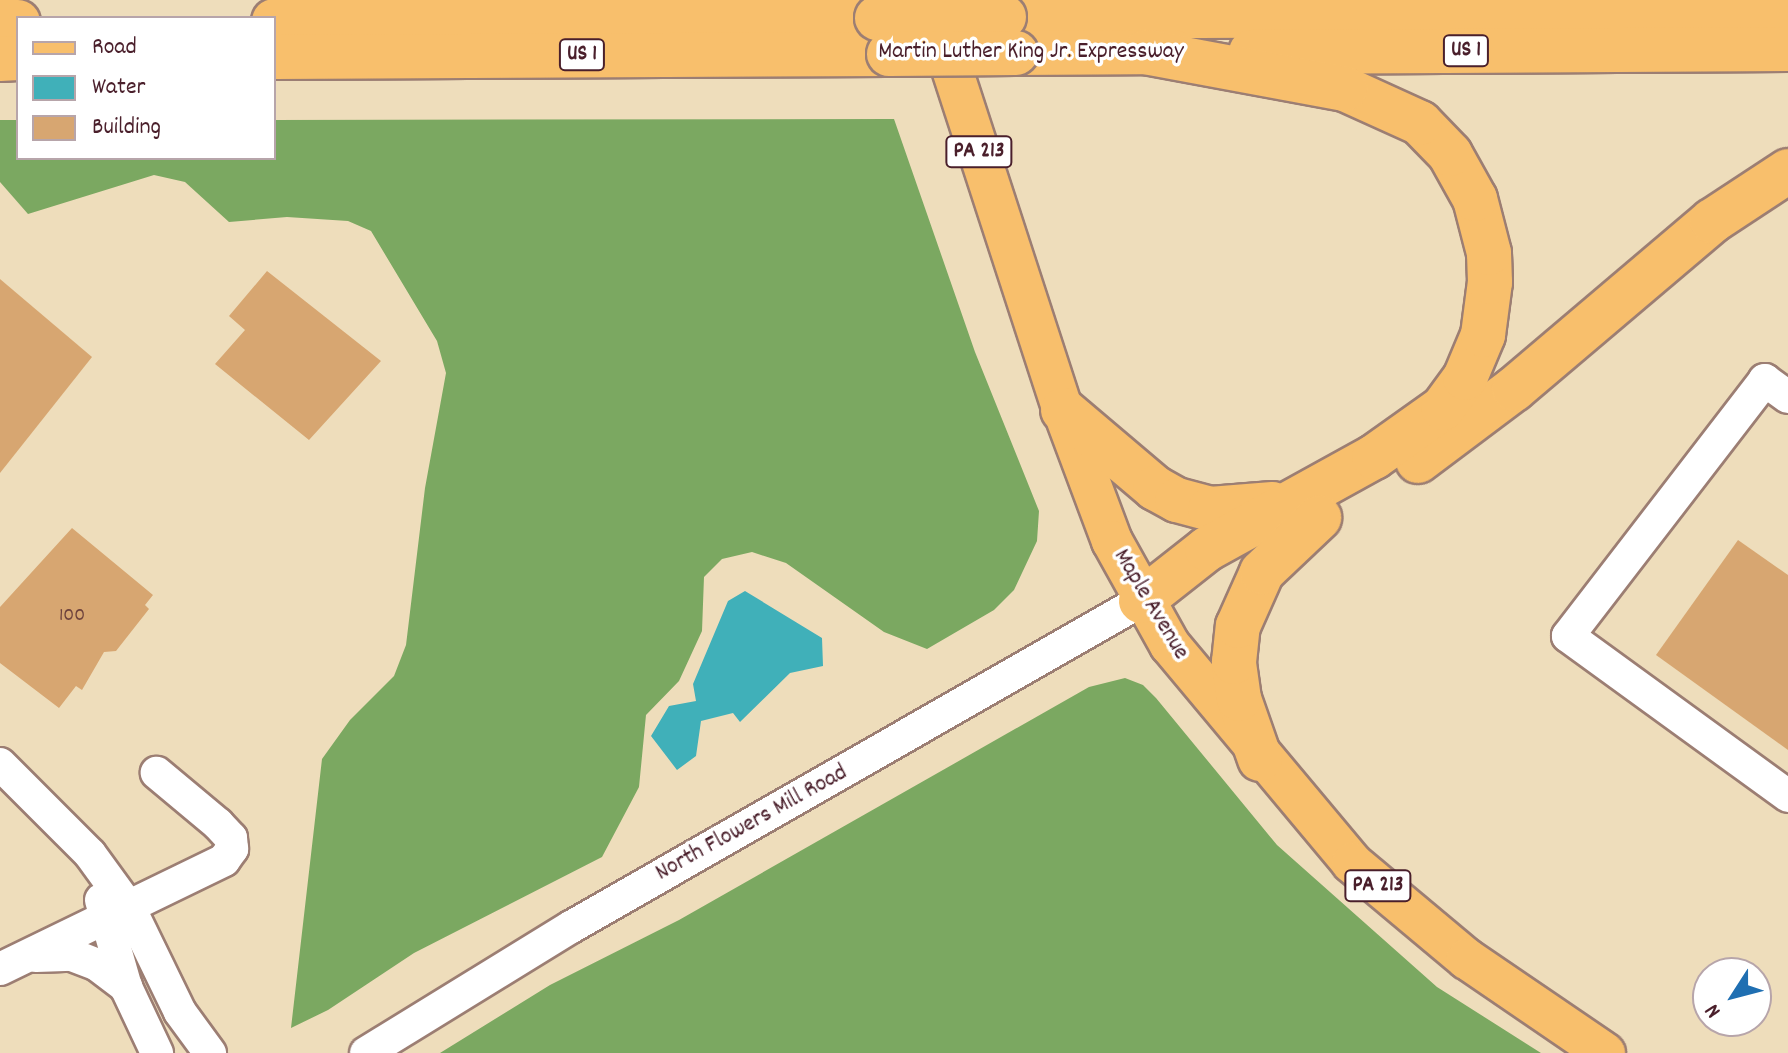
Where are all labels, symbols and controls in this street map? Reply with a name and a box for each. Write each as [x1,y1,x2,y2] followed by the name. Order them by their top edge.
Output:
[16,16,276,160] legend
[92,31,137,65] text: Road
[1442,33,1490,69] road number: US 1
[558,37,606,73] road number: US 1
[878,39,1184,67] street label: Martin Luther King Jr. Expressway
[92,71,145,105] text: Water
[92,111,161,145] text: Building
[945,134,1013,170] road number: PA 213
[1106,545,1194,665] street label: Maple Avenue
[59,604,85,628] house number: 100
[651,759,853,889] street label: North Flowers Mill Road
[1344,868,1412,904] road number: PA 213
[1692,957,1772,1037] north arrow
[1698,997,1730,1024] text: N

